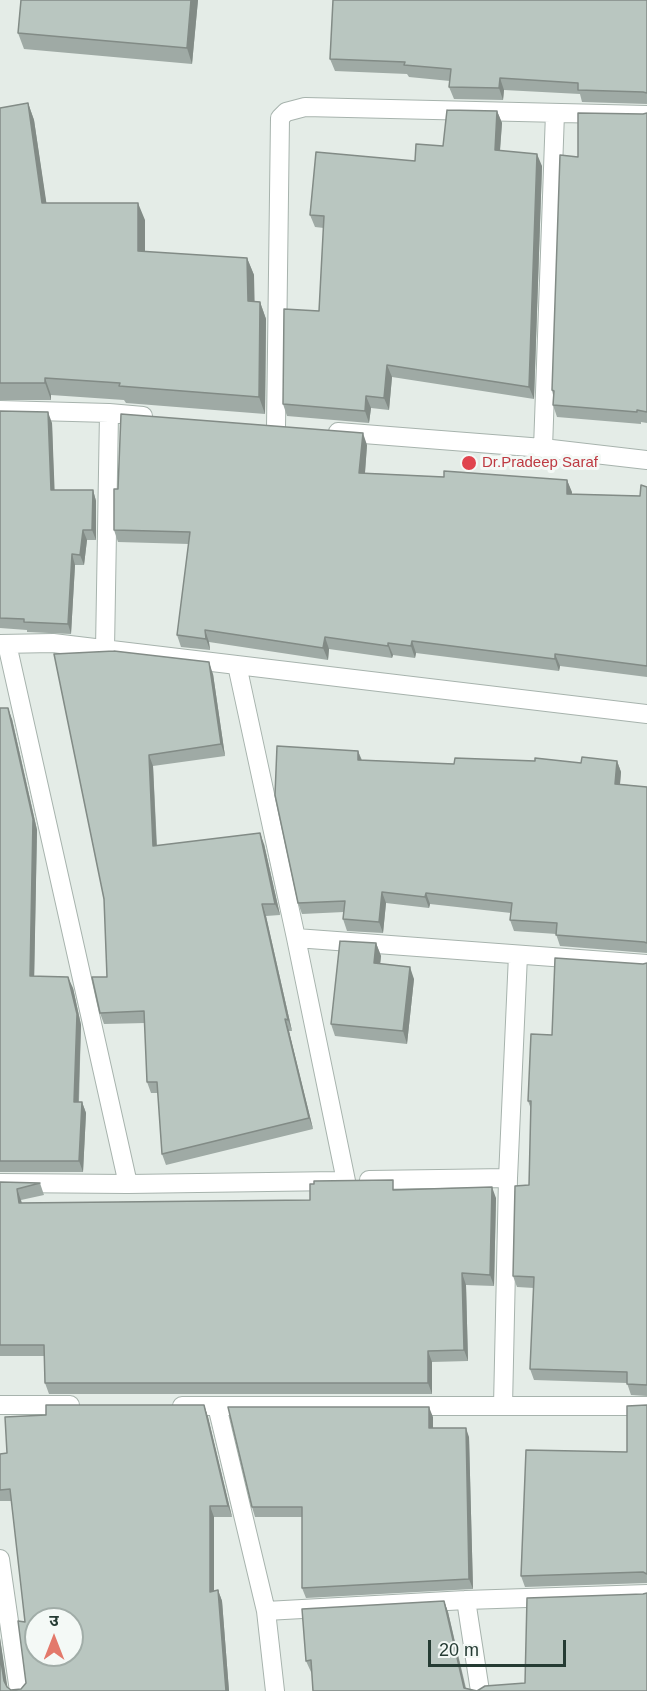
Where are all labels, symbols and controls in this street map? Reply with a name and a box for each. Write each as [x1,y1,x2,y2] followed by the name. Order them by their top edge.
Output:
[460,454,478,472] marker: Dr.Pradeep Saraf
[482,454,598,472] place label: Dr.Pradeep Saraf
[24,1607,84,1667] north arrow
[49,1612,59,1629] text: उ
[431,1628,569,1666] scale bar
[439,1640,479,1660] text: 20 m

